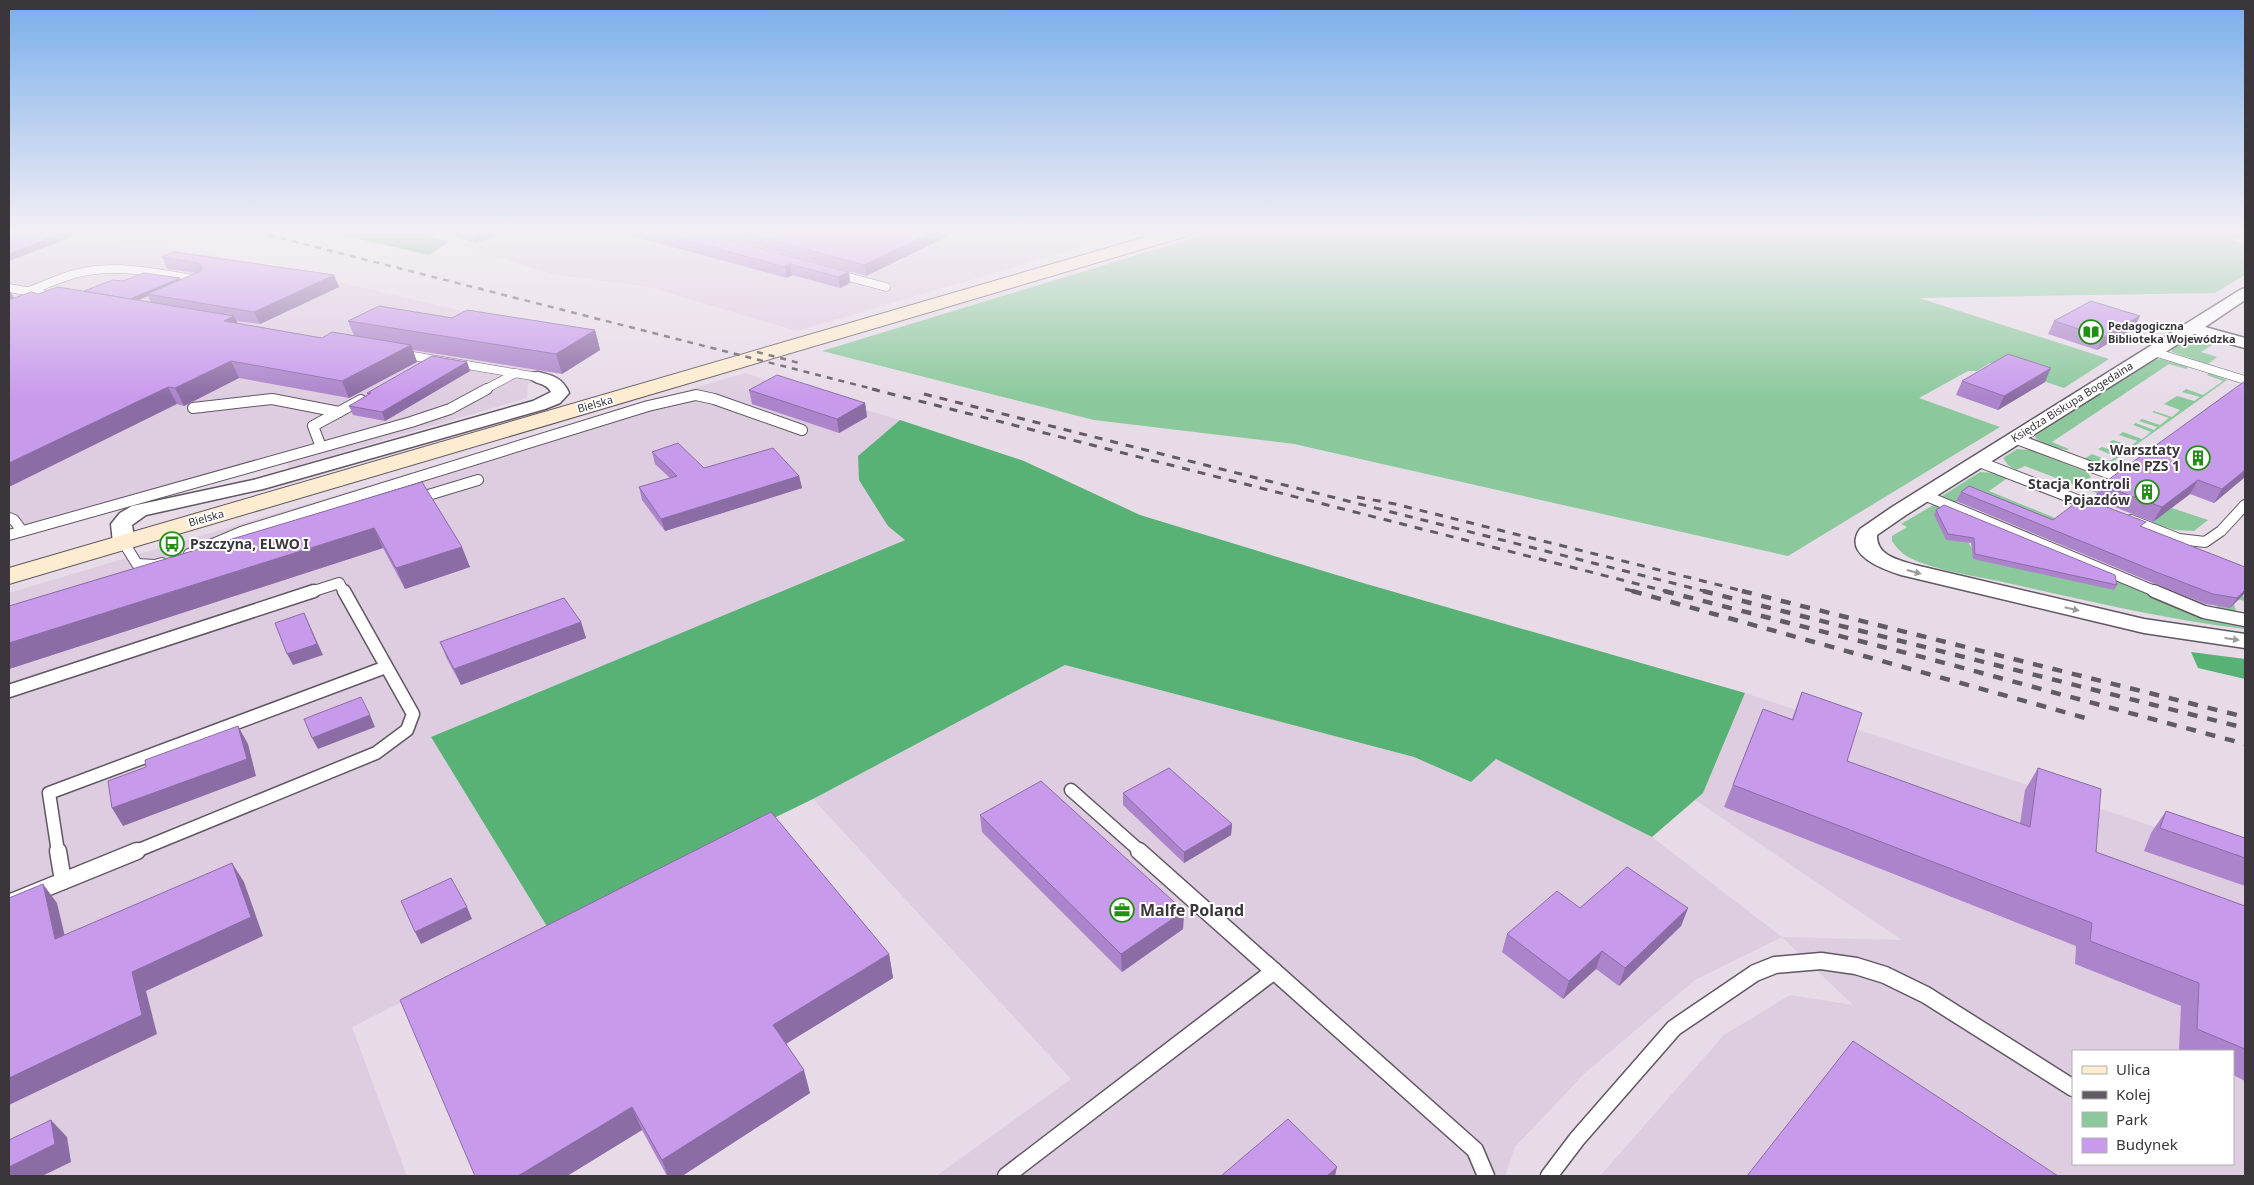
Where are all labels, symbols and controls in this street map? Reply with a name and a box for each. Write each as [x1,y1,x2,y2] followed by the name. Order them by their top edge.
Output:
[2108,318,2236,346] place label: Pedagogiczna Biblioteka Wojewódzka
[2078,319,2104,345] library icon: Pedagogiczna Biblioteka Wojewódzka
[2008,358,2136,445] street label: Księdza Biskupa Bogedaina
[575,391,614,416] street label: Bielska
[2087,440,2180,475] place label: Warsztaty szkolne PZS 1
[2185,445,2211,471] building icon: Warsztaty szkolne PZS 1
[2028,474,2130,509] place label: Stacja Kontroli Pojazdów
[2134,479,2160,505] building icon: Stacja Kontroli Pojazdów
[186,505,225,530] street label: Bielska
[159,531,185,557] bus stop icon: Pszczyna, ELWO I
[190,534,309,553] place label: Pszczyna, ELWO I
[1907,568,1922,576] one-way arrow
[2065,605,2080,613] one-way arrow
[2224,635,2240,643] one-way arrow
[1109,897,1135,923] office icon: Malfe Poland
[1140,899,1244,921] place label: Malfe Poland
[2072,1050,2234,1165] legend
[2116,1059,2150,1079] text: Ulica
[2116,1084,2151,1104] text: Kolej
[2116,1109,2148,1129] text: Park
[2116,1134,2178,1154] text: Budynek

